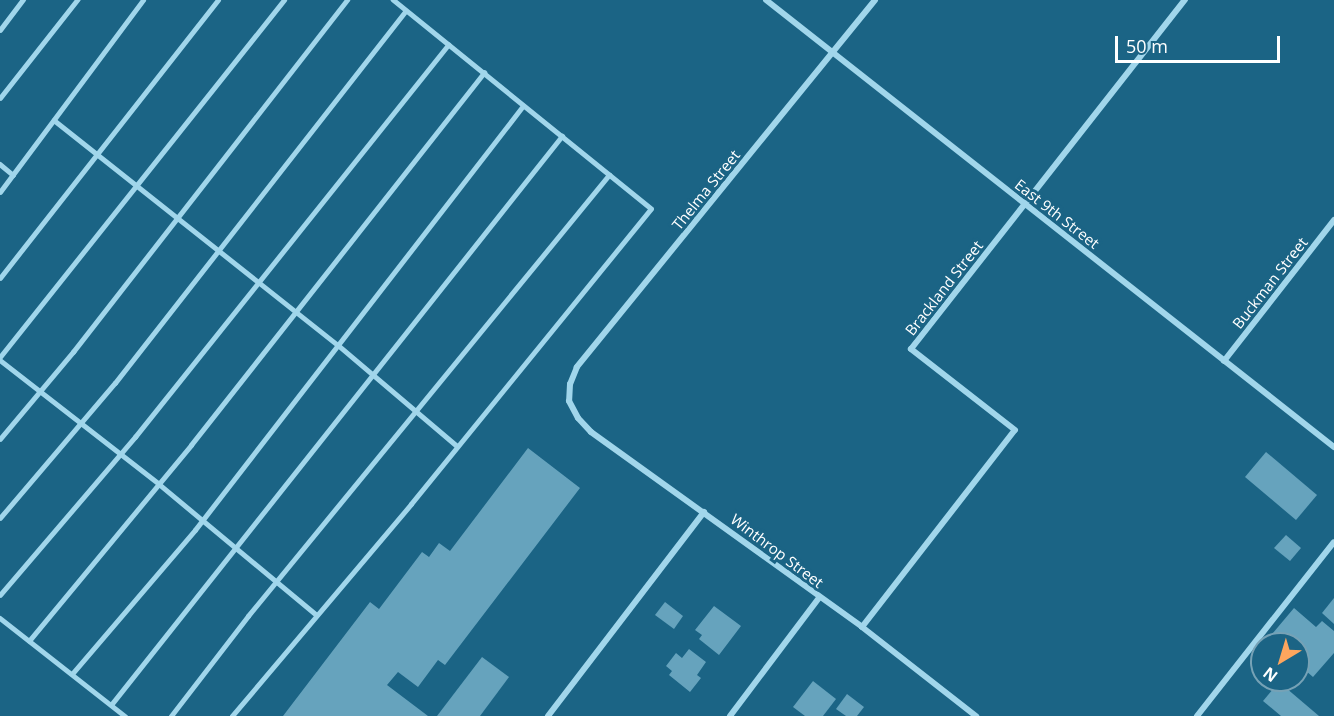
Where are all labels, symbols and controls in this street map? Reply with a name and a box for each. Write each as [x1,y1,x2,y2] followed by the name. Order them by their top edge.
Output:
[1118,24,1283,62] scale bar
[1126,34,1168,58] text: 50 m
[668,146,744,234] street label: Thelma Street
[1011,176,1103,252] street label: East 9th Street
[1229,234,1311,332] street label: Buckman Street
[901,237,987,339] street label: Brackland Street
[727,510,827,592] street label: Winthrop Street
[1250,632,1310,692] north arrow
[1258,662,1282,687] text: N

